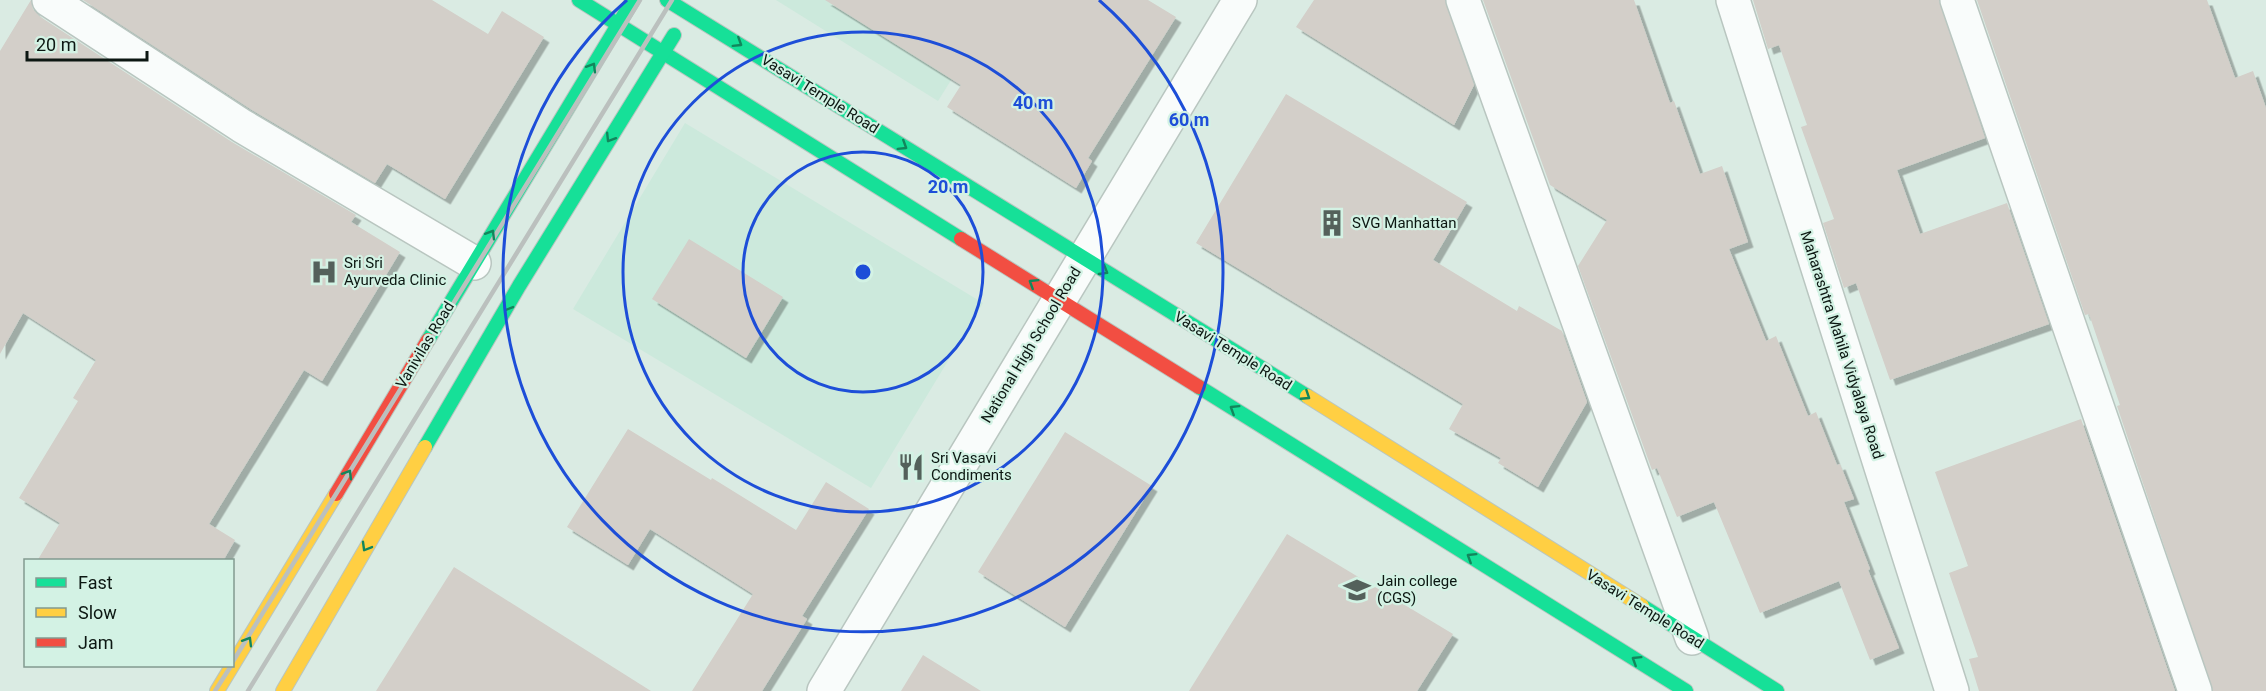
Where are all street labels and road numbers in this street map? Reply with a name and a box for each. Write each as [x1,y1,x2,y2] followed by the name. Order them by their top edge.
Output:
[758,51,882,137] street label: Vasavi Temple Road
[1797,229,1887,461] street label: Maharashtra Mahila Vidyalaya Road
[977,264,1085,426] street label: National High School Road
[392,298,458,392] street label: Vanivilas Road
[1171,308,1295,394] street label: Vasavi Temple Road
[1583,566,1707,652] street label: Vasavi Temple Road

